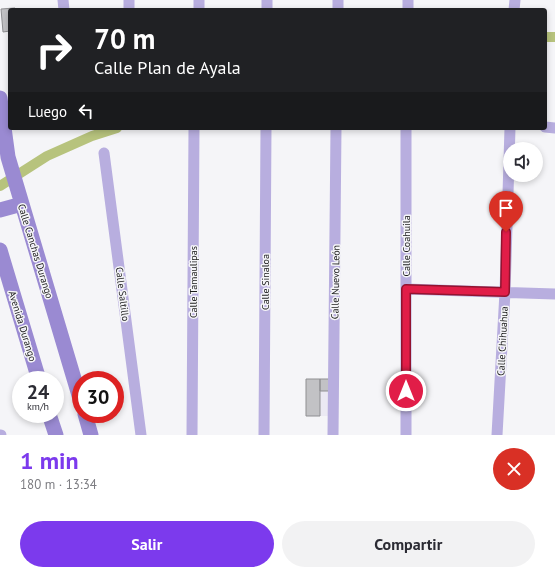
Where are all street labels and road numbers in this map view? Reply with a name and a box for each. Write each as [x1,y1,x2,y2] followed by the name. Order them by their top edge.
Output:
[15,202,56,300] street label: Calle Canchas Durango
[400,215,413,277] street label: Calle Coahuila
[328,245,343,319] street label: Calle Nuevo León
[187,246,200,318] street label: Calle Tamaulipas
[259,254,272,310] street label: Calle Sinaloa
[113,266,132,322] street label: Calle Saltillo
[6,289,39,363] street label: Avenida Durango
[494,306,511,376] street label: Calle Chihuahua

